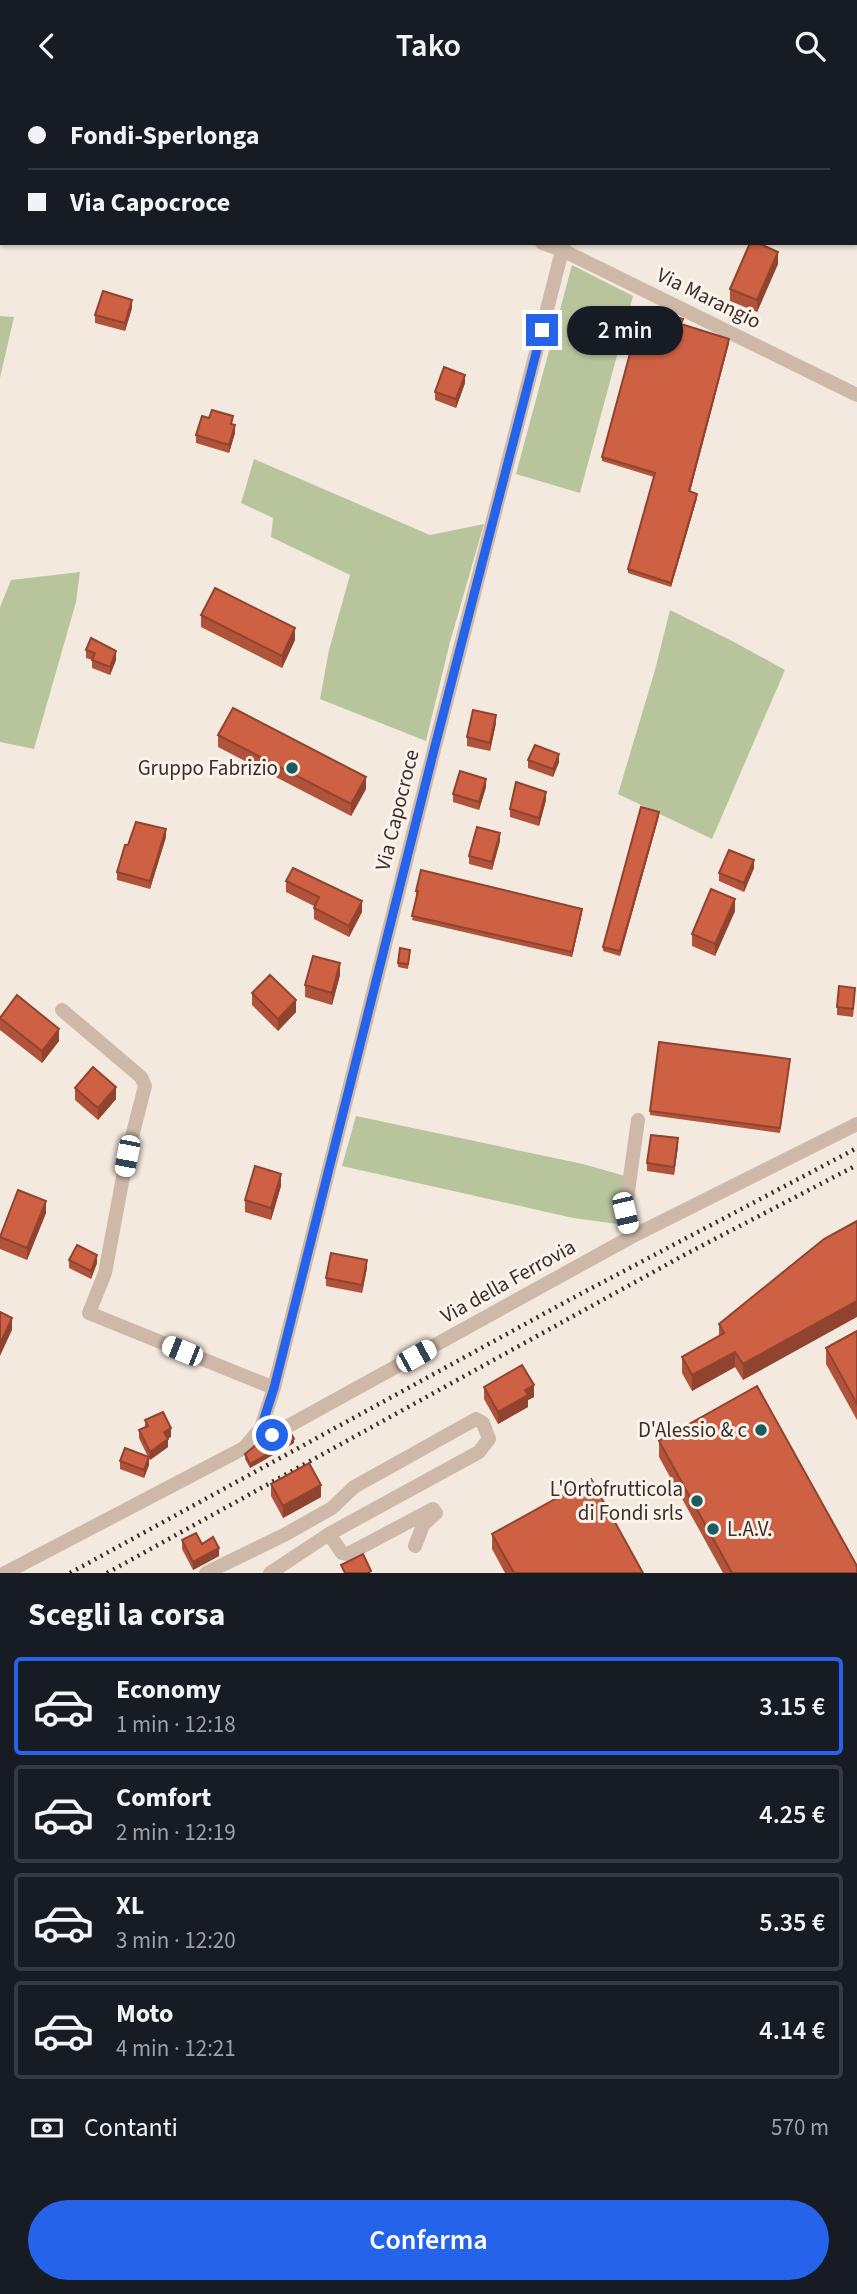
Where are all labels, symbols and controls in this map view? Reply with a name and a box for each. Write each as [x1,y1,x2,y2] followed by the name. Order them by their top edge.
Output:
[396,23,461,69] text: Tako
[28,27,66,65] icon: back
[791,27,829,65] icon: search
[70,117,259,154] text: Fondi-Sperlonga
[70,184,230,221] text: Via Capocroce
[652,260,766,336] street label: Via Marangio
[566,306,682,355] callout: 2 min
[526,314,558,346] route end
[598,314,652,347] text: 2 min
[367,746,427,874] street label: Via Capocroce
[138,753,278,783] place label: Gruppo Fabrizio
[284,760,300,776] marker: Gruppo Fabrizio
[113,1133,142,1179] car
[611,1190,640,1236] car
[435,1232,581,1330] street label: Via della Ferrovia
[159,1333,206,1369] car
[393,1337,440,1375] car
[638,1415,747,1445] place label: D'Alessio & c
[256,1419,288,1451] route start
[753,1422,769,1438] marker: D'Alessio & c
[550,1474,683,1528] place label: L'Ortofrutticola di Fondi srls
[689,1493,705,1509] marker: L'Ortofrutticola di Fondi srls
[727,1514,772,1544] place label: L.A.V.
[705,1521,721,1537] marker: L.A.V.
[28,1592,225,1638] text: Scegli la corsa
[116,1671,221,1708] text: Economy
[32,1675,95,1738] icon: car
[759,1688,825,1725] text: 3.15 €
[116,1708,236,1741] text: 1 min · 12:18
[116,1779,211,1816] text: Comfort
[32,1783,95,1846] icon: car
[759,1796,825,1833] text: 4.25 €
[116,1816,236,1849] text: 2 min · 12:19
[116,1887,144,1924] text: XL
[32,1891,95,1954] icon: car
[759,1904,825,1941] text: 5.35 €
[116,1924,236,1957] text: 3 min · 12:20
[116,1995,173,2032] text: Moto
[32,1999,95,2062] icon: car
[759,2012,825,2049] text: 4.14 €
[116,2032,236,2065] text: 4 min · 12:21
[28,2109,66,2147] icon: cash
[84,2109,178,2146] text: Contanti
[771,2111,829,2144] text: 570 m
[28,2200,829,2280] button: Conferma

